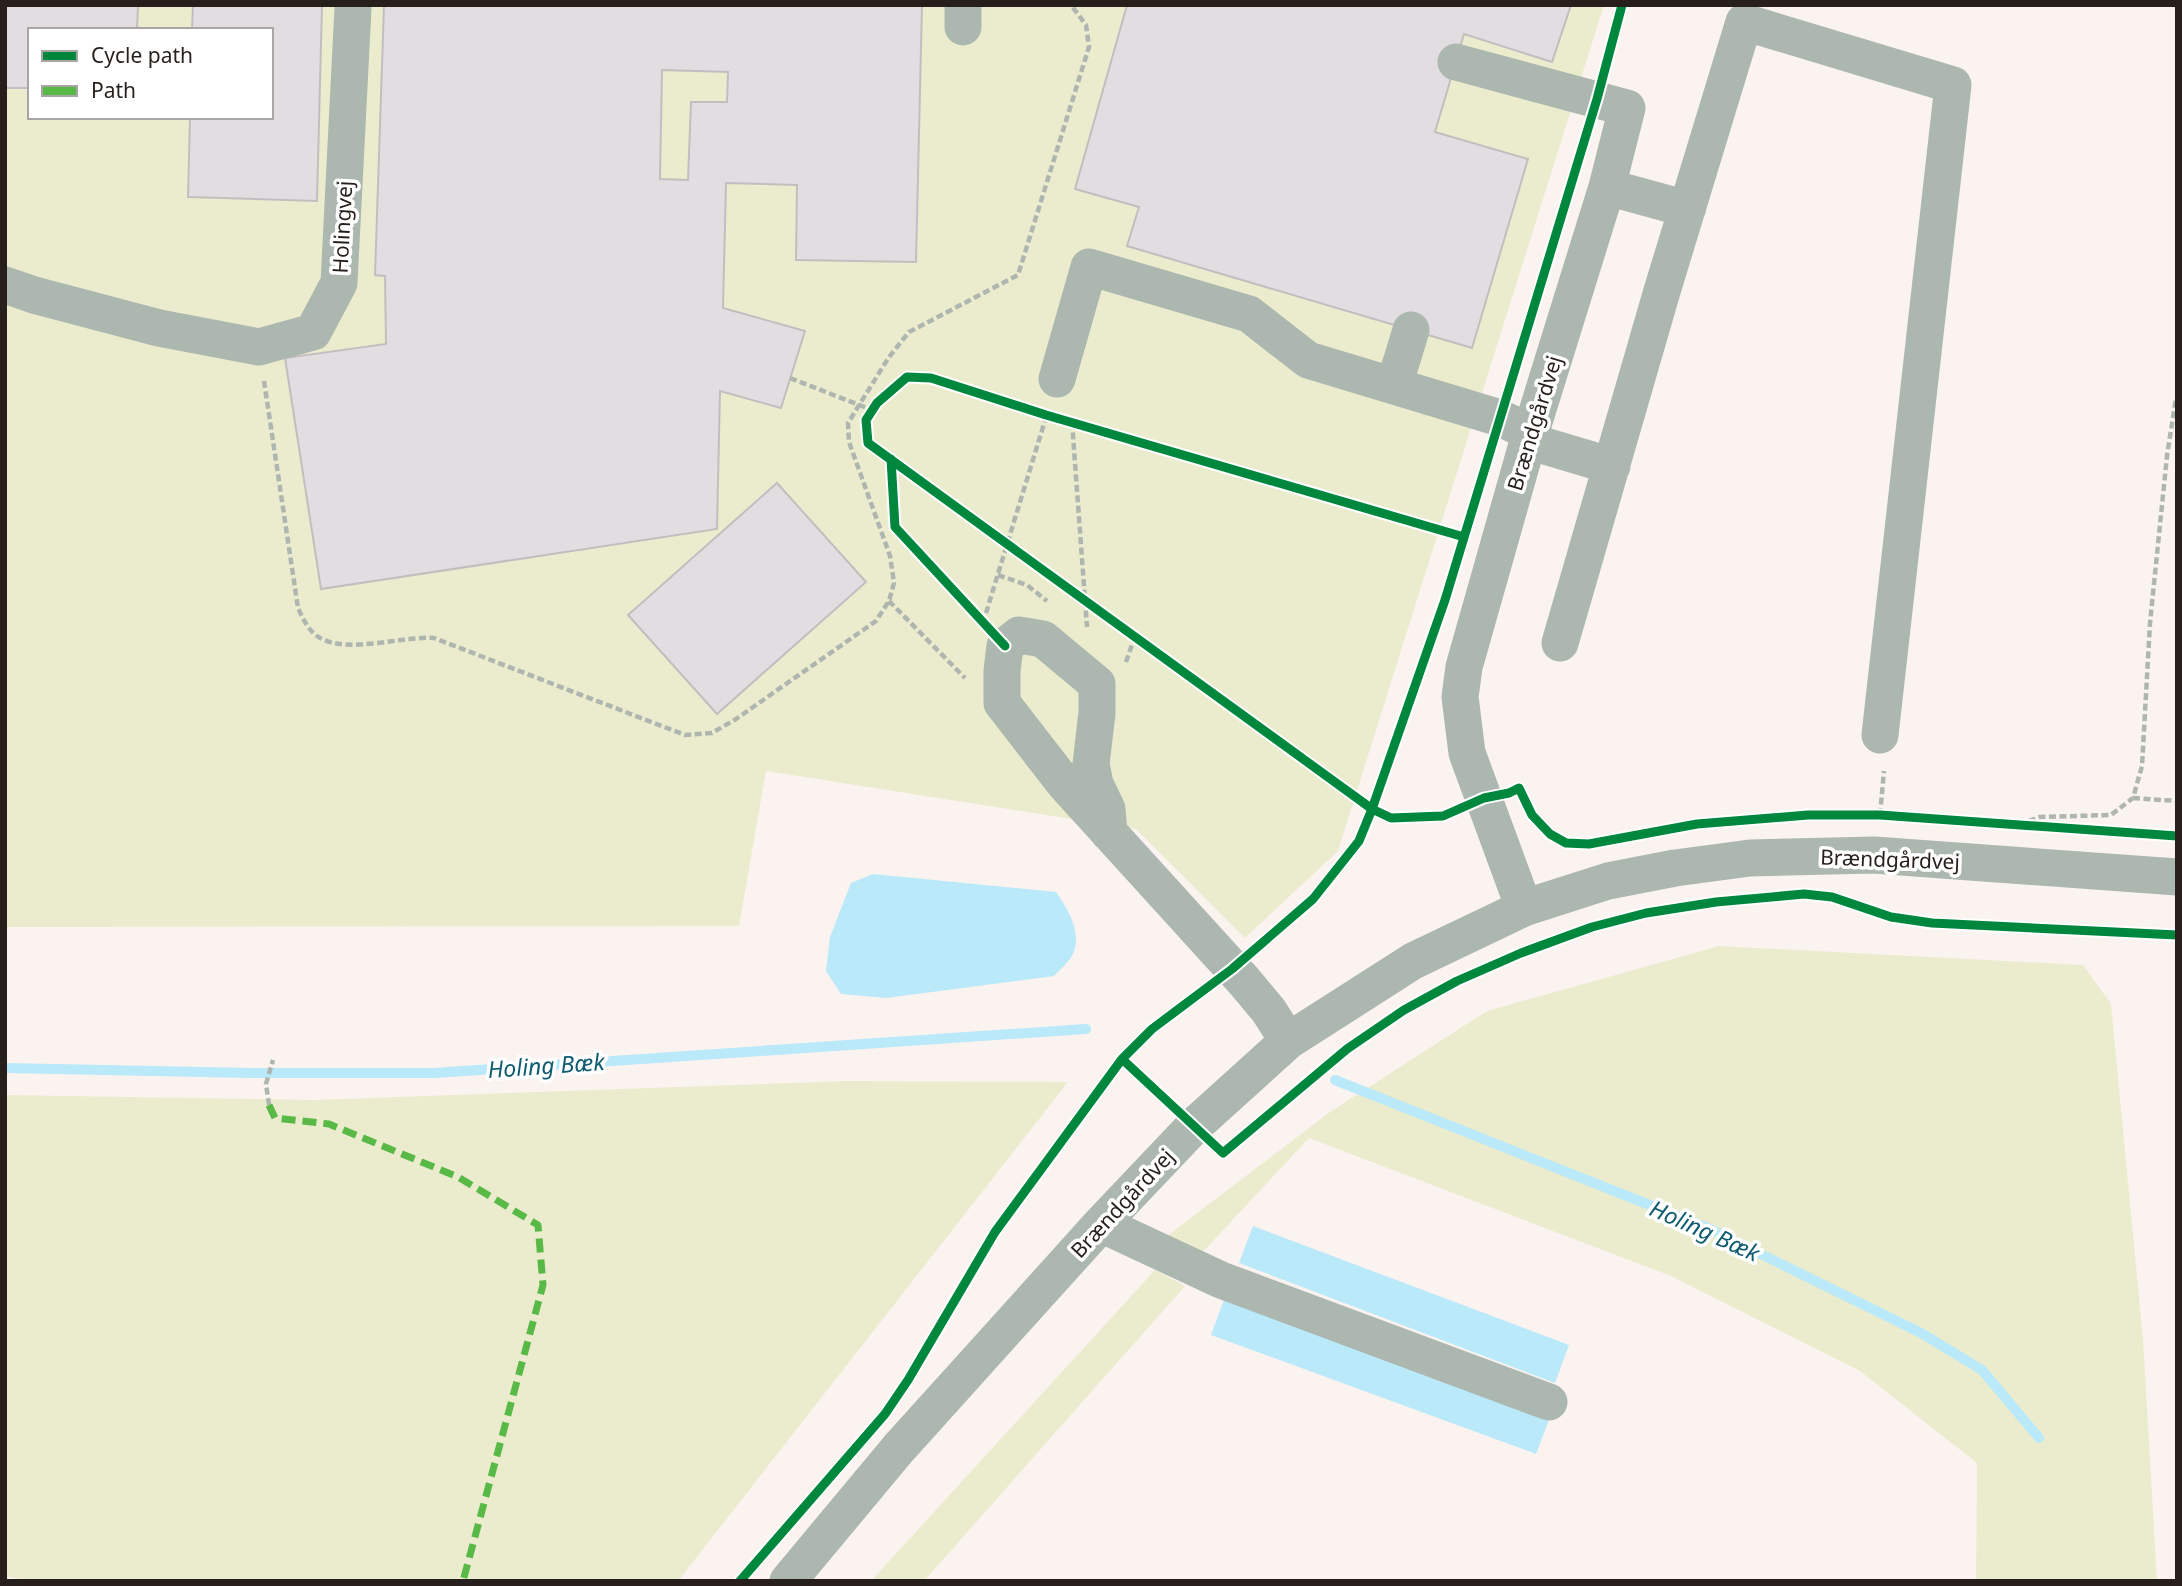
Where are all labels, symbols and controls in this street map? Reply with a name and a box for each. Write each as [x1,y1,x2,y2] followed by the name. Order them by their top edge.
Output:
[28,28,273,119] legend
[91,41,193,69] text: Cycle path
[91,76,136,104] text: Path
[326,180,358,274] street label: Holingvej
[1500,352,1568,494] street label: Brændgårdvej
[1820,843,1960,875] street label: Brændgårdvej
[486,1045,607,1085] water label: Holing Bæk
[1064,1142,1180,1264] street label: Brændgårdvej
[1645,1192,1766,1269] water label: Holing Bæk

